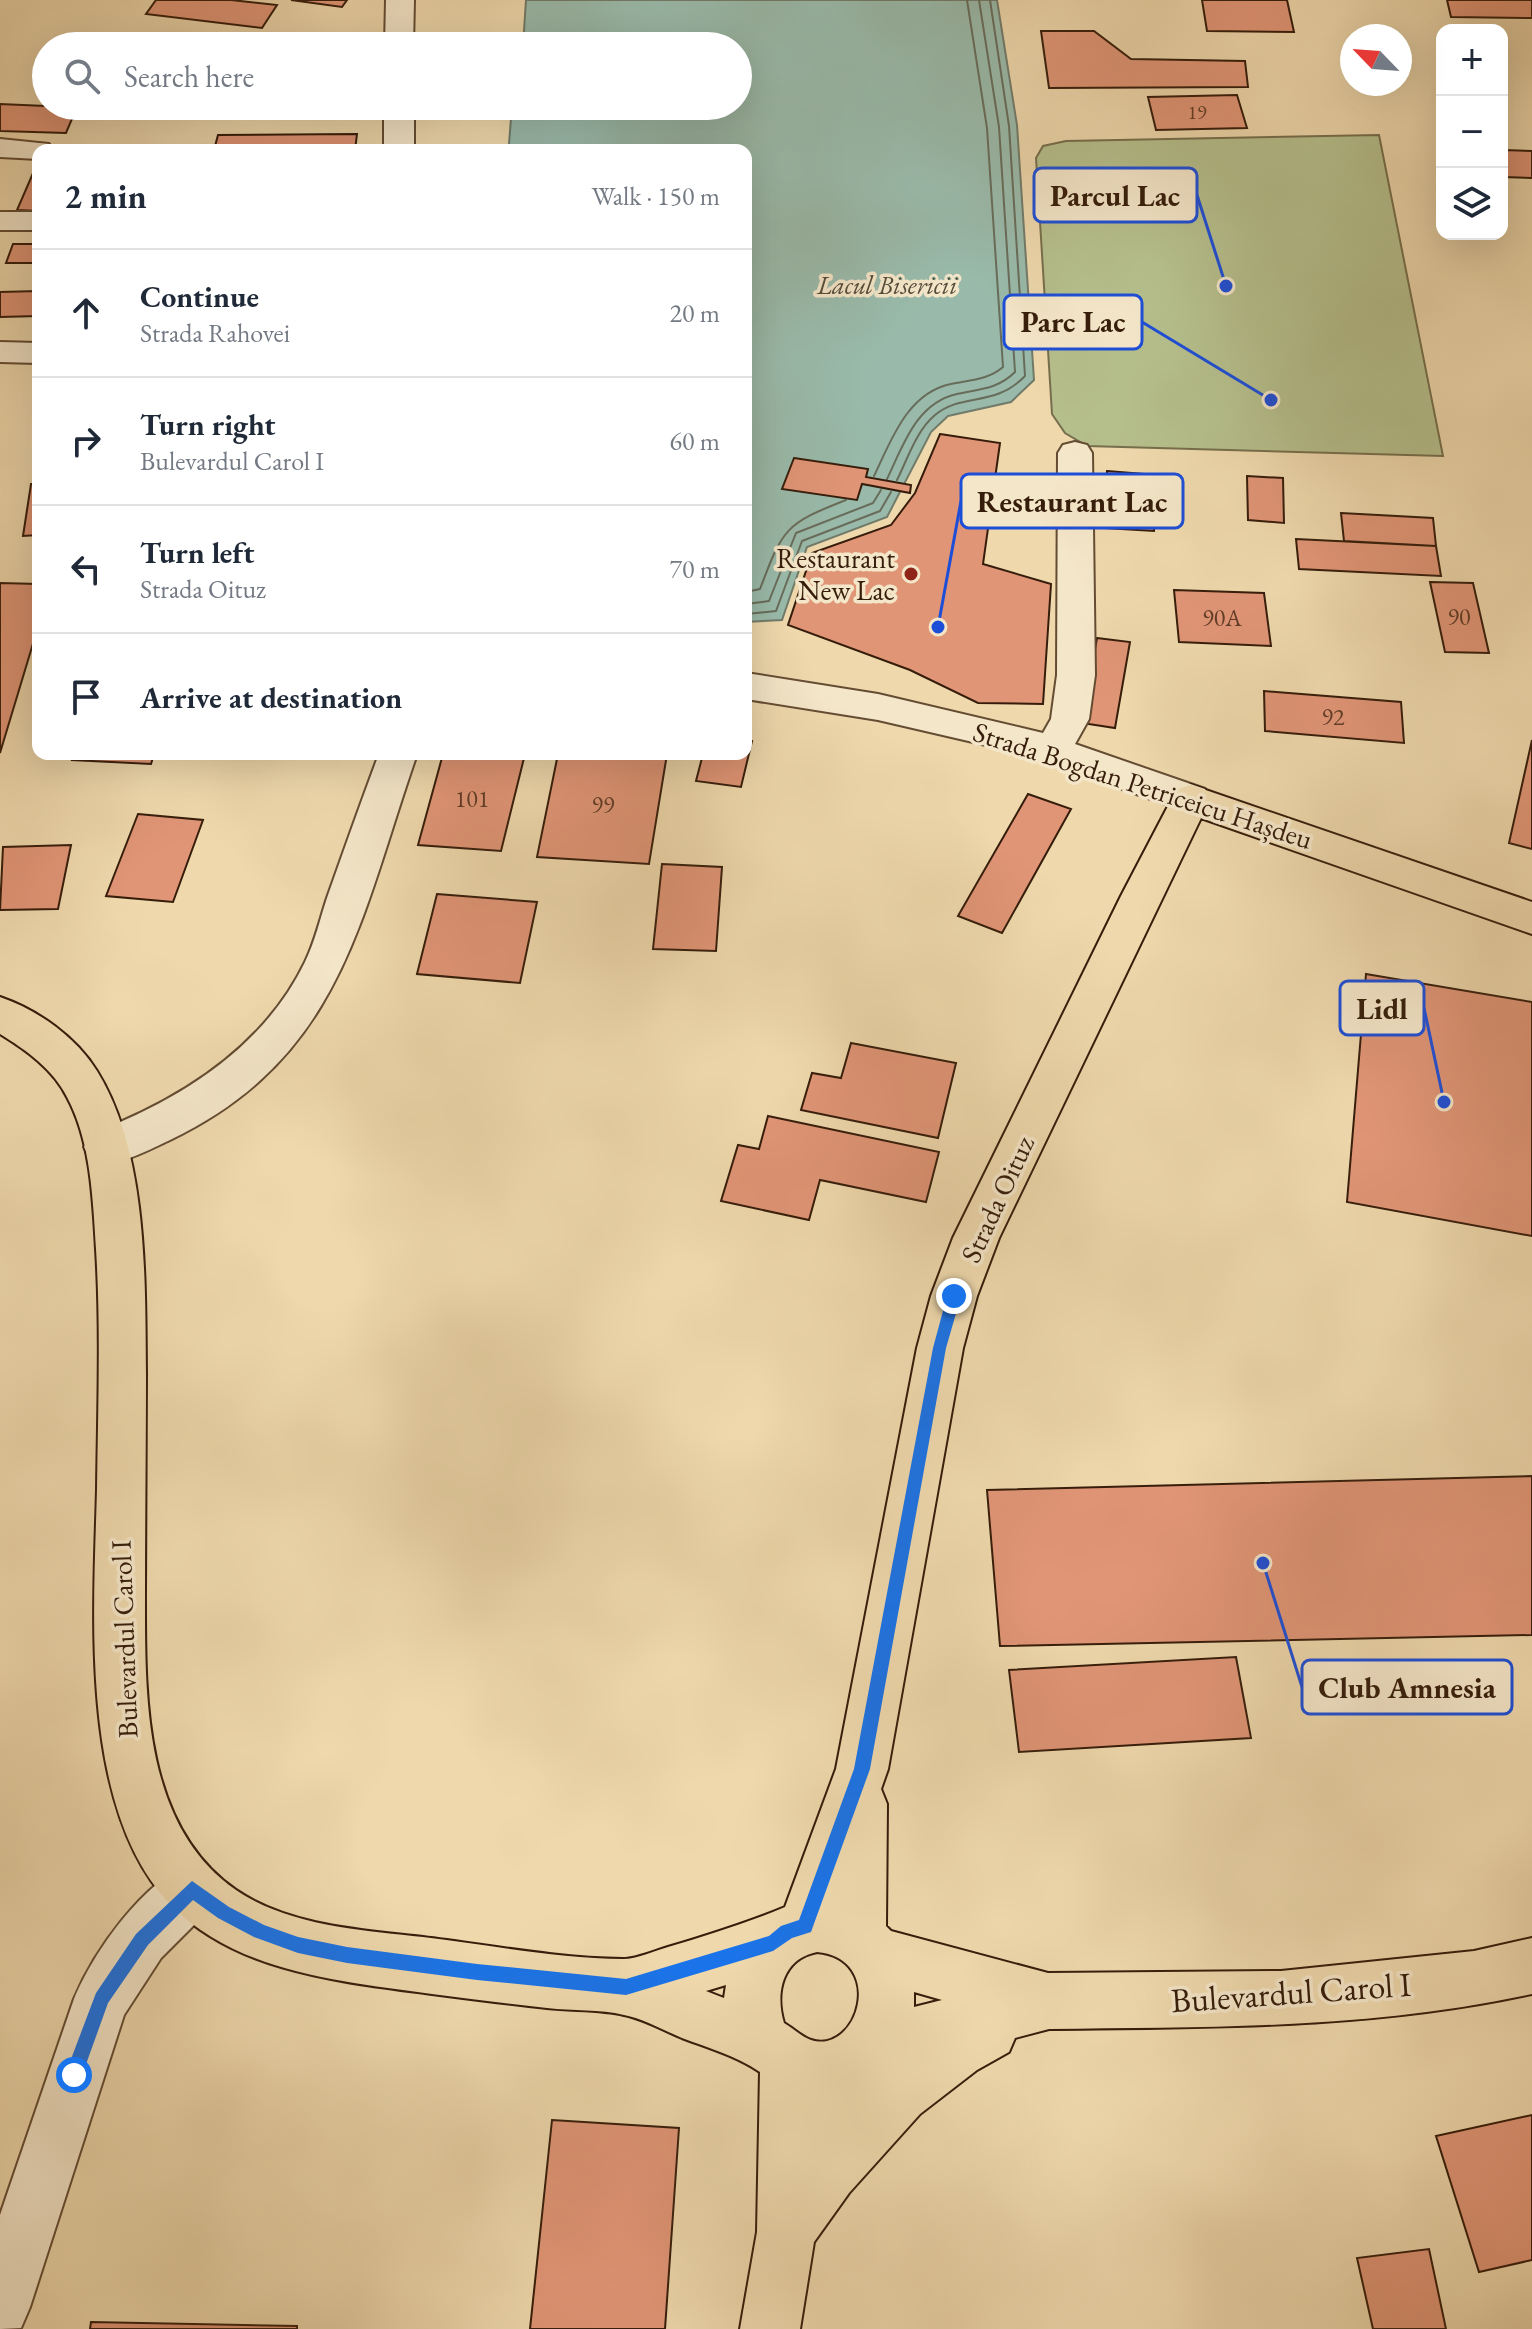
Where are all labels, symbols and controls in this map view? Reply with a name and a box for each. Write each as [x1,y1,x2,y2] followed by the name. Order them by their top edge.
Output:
[1340,24,1412,96] north arrow
[1436,24,1508,240] map controls
[1436,24,1508,96] button: +
[32,32,752,120] search box
[60,54,104,98] icon: search
[124,57,254,96] text: Search here
[1436,96,1508,168] button: −
[1187,99,1207,125] house number: 19
[1034,168,1197,222] callout: Parcul Lac
[1436,168,1508,240] button: layers
[64,174,147,218] text: 2 min
[1050,176,1180,215] text: Parcul Lac
[592,179,720,213] text: Walk · 150 m
[816,268,958,302] water label: Lacul Bisericii
[140,277,259,316] text: Continue
[64,291,108,335] icon: ahead
[1004,295,1142,349] callout: Parc Lac
[670,296,720,330] text: 20 m
[1020,302,1126,341] text: Parc Lac
[140,316,290,350] text: Strada Rahovei
[140,405,276,444] text: Turn right
[64,419,108,463] icon: right
[670,424,720,458] text: 60 m
[140,444,324,478] text: Bulevardul Carol I
[961,474,1183,528] callout: Restaurant Lac
[977,482,1167,521] text: Restaurant Lac
[140,533,254,572] text: Turn left
[776,540,895,608] place label: Restaurant New Lac
[64,547,108,591] icon: left
[670,552,720,586] text: 70 m
[902,565,920,583] marker: Restaurant New Lac
[140,572,266,606] text: Strada Oituz
[1447,601,1471,632] house number: 90
[1202,602,1242,633] house number: 90A
[64,675,108,719] icon: arrive
[140,678,402,717] text: Arrive at destination
[1321,701,1345,732] house number: 92
[969,713,1317,857] street label: Strada Bogdan Petriceicu Hașdeu
[455,783,489,814] house number: 101
[591,789,615,820] house number: 99
[1340,981,1424,1035] callout: Lidl
[1356,989,1408,1028] text: Lidl
[952,1130,1042,1268] street label: Strada Oituz
[936,1278,972,1314] route end
[103,1539,145,1739] street label: Bulevardul Carol I
[1302,1660,1512,1714] callout: Club Amnesia
[1318,1668,1497,1707] text: Club Amnesia
[1169,1962,1413,2022] street label: Bulevardul Carol I
[56,2057,92,2093] route start

